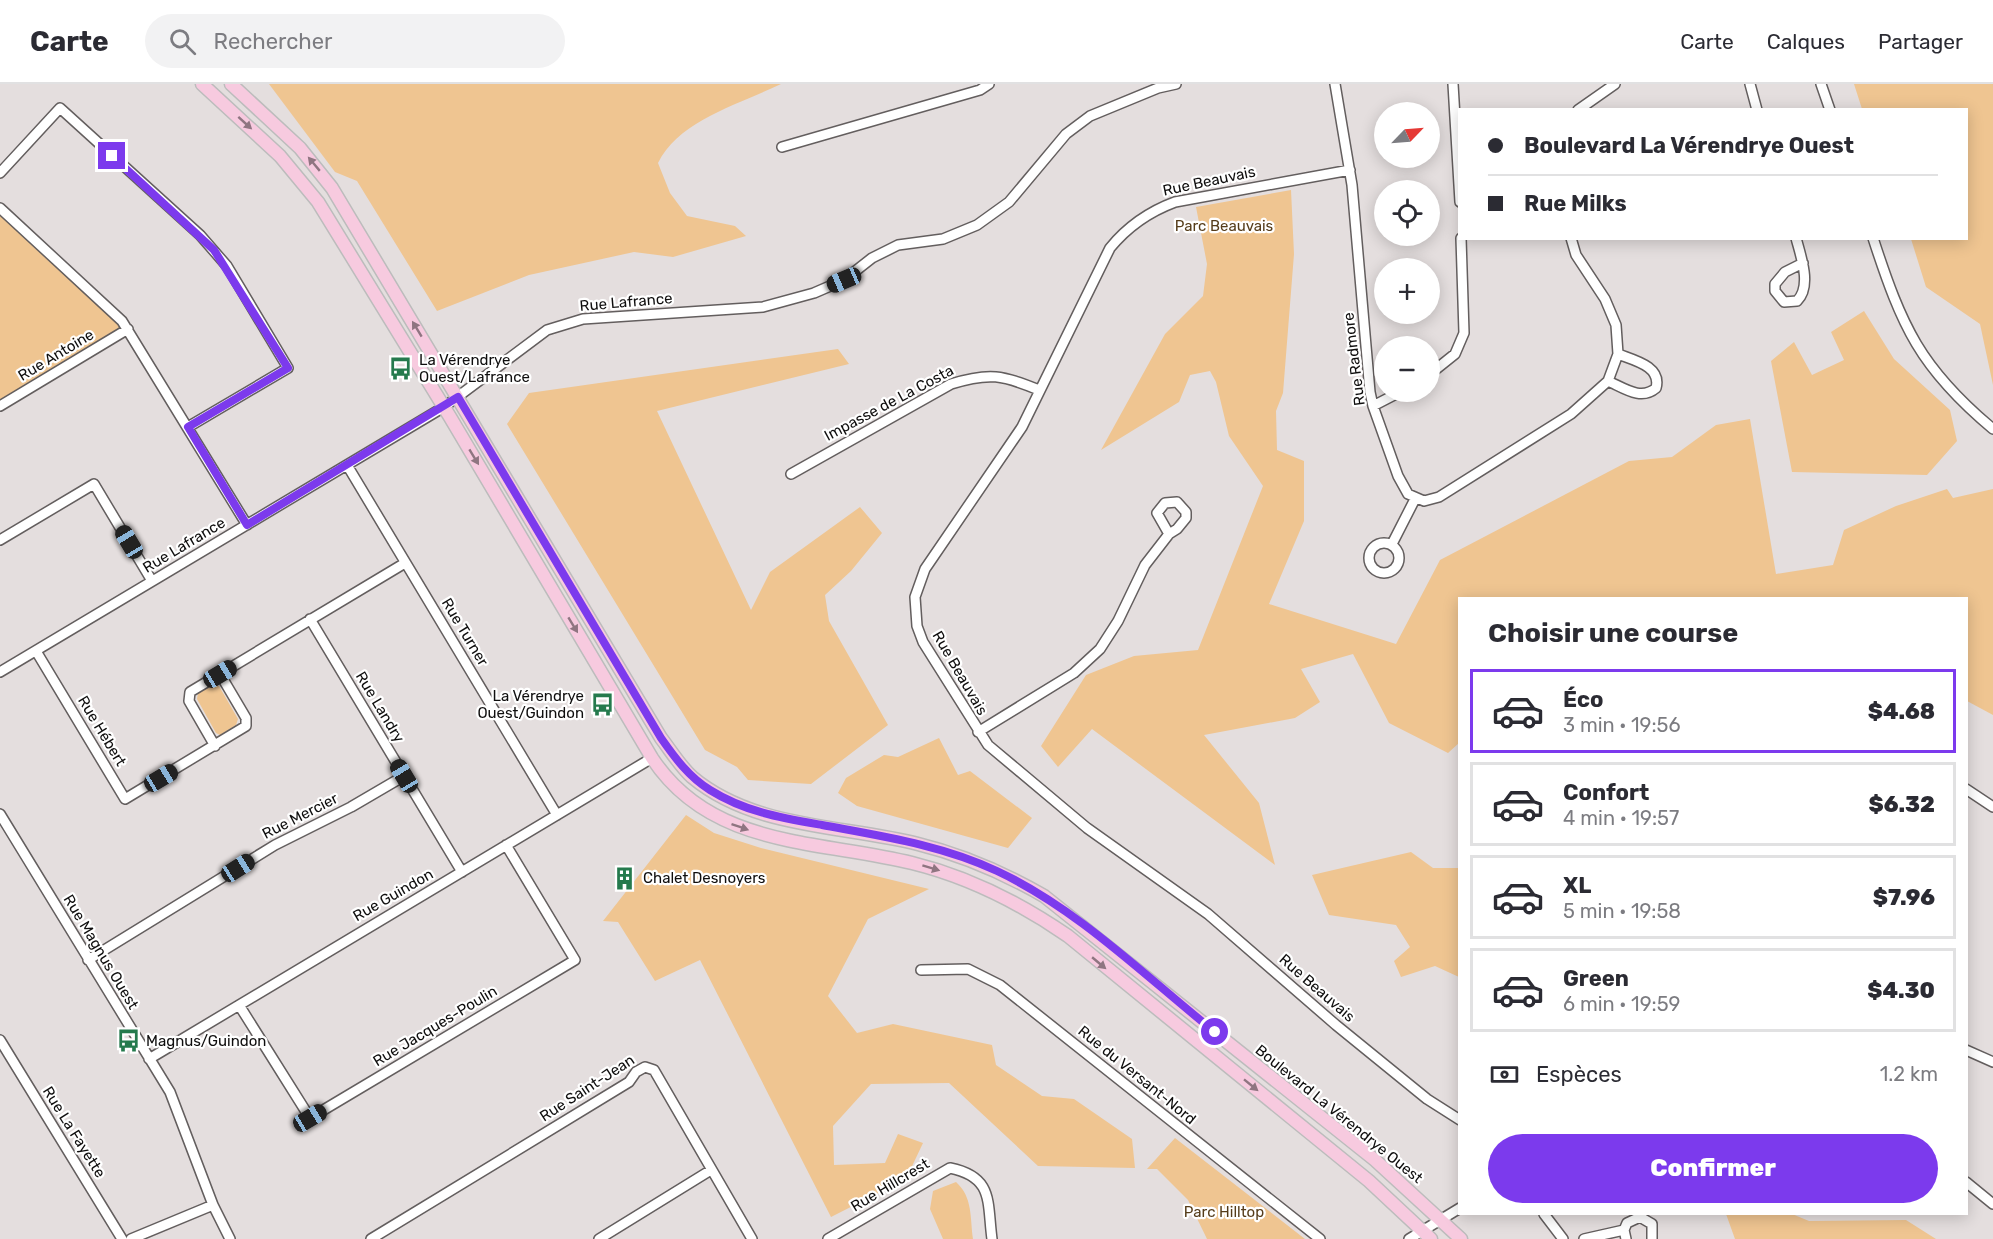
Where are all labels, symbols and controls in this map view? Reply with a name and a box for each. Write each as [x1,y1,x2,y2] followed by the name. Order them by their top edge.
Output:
[145,14,565,68] search box
[30,25,109,58] text: Carte
[166,25,199,58] icon: search
[214,28,332,55] text: Rechercher
[1680,29,1734,54] text: Carte
[1767,29,1845,54] text: Calques
[1878,29,1963,54] text: Partager
[1374,102,1440,168] north arrow
[1374,102,1440,402] map controls
[238,116,253,130] one-way arrow
[1524,132,1854,159] text: Boulevard La Vérendrye Ouest
[98,142,125,169] route end
[307,156,320,172] one-way arrow
[1161,162,1257,200] street label: Rue Beauvais
[1374,180,1440,246] button: locate
[1524,190,1627,217] text: Rue Milks
[1175,217,1274,235] park label: Parc Beauvais
[1374,258,1440,324] button: +
[824,265,864,295] car
[579,289,673,315] street label: Rue Lafrance
[1339,311,1369,407] street label: Rue Radmore
[411,321,422,337] one-way arrow
[15,325,97,385] street label: Rue Antoine
[1374,336,1440,402] button: −
[419,351,530,386] place label: La Vérendrye Ouest/Lafrance
[388,356,414,382] bus stop icon: La Vérendrye Ouest/Lafrance
[821,361,957,445] street label: Impasse de La Costa
[469,449,479,466] one-way arrow
[140,513,228,577] street label: Rue Lafrance
[112,522,146,562] car
[438,595,492,669] street label: Rue Turner
[568,617,579,633] one-way arrow
[1488,617,1738,649] text: Choisir une course
[929,628,992,719] street label: Rue Beauvais
[200,657,240,691] car
[352,668,408,746] street label: Rue Landry
[1491,684,1545,738] icon: car
[1563,686,1603,713] text: Éco
[477,687,584,722] place label: La Vérendrye Ouest/Guindon
[589,692,615,718] bus stop icon: La Vérendrye Ouest/Guindon
[74,693,130,770] street label: Rue Hébert
[1868,698,1935,725] text: $4.68
[1563,713,1681,737] text: 3 min · 19:56
[387,756,421,796] car
[141,761,181,795] car
[1491,777,1545,831] icon: car
[1563,779,1649,806] text: Confort
[259,789,341,843] street label: Rue Mercier
[1869,791,1935,818] text: $6.32
[1563,806,1679,830] text: 4 min · 19:57
[732,823,750,833] one-way arrow
[218,851,258,885] car
[922,864,940,873] one-way arrow
[350,865,436,925] street label: Rue Guindon
[612,865,638,891] building icon: Chalet Desnoyers
[643,869,766,887] place label: Chalet Desnoyers
[1491,870,1545,924] icon: car
[1563,872,1591,899] text: XL
[1873,884,1935,911] text: $7.96
[60,891,142,1013] street label: Rue Magnus Ouest
[1563,899,1681,923] text: 5 min · 19:58
[1276,950,1359,1026] street label: Rue Beauvais
[1092,956,1107,968] one-way arrow
[1491,963,1545,1017] icon: car
[1563,965,1629,992] text: Green
[1867,977,1935,1004] text: $4.30
[370,982,500,1070] street label: Rue Jacques-Poulin
[1563,992,1680,1016] text: 6 min · 19:59
[1201,1018,1228,1045] route start
[1074,1022,1200,1128] street label: Rue du Versant-Nord
[115,1028,141,1054] bus stop icon: Magnus/Guindon
[146,1032,266,1050] place label: Magnus/Guindon
[1252,1041,1426,1187] street label: Boulevard La Vérendrye Ouest
[536,1051,638,1125] street label: Rue Saint-Jean
[1488,1058,1521,1091] icon: cash
[1536,1061,1622,1088] text: Espèces
[1880,1062,1938,1086] text: 1.2 km
[1243,1079,1259,1092] one-way arrow
[39,1083,109,1181] street label: Rue La Fayette
[290,1101,330,1135] car
[1488,1134,1938,1203] button: Confirmer
[848,1154,933,1215] street label: Rue Hillcrest
[1184,1203,1264,1221] park label: Parc Hilltop

